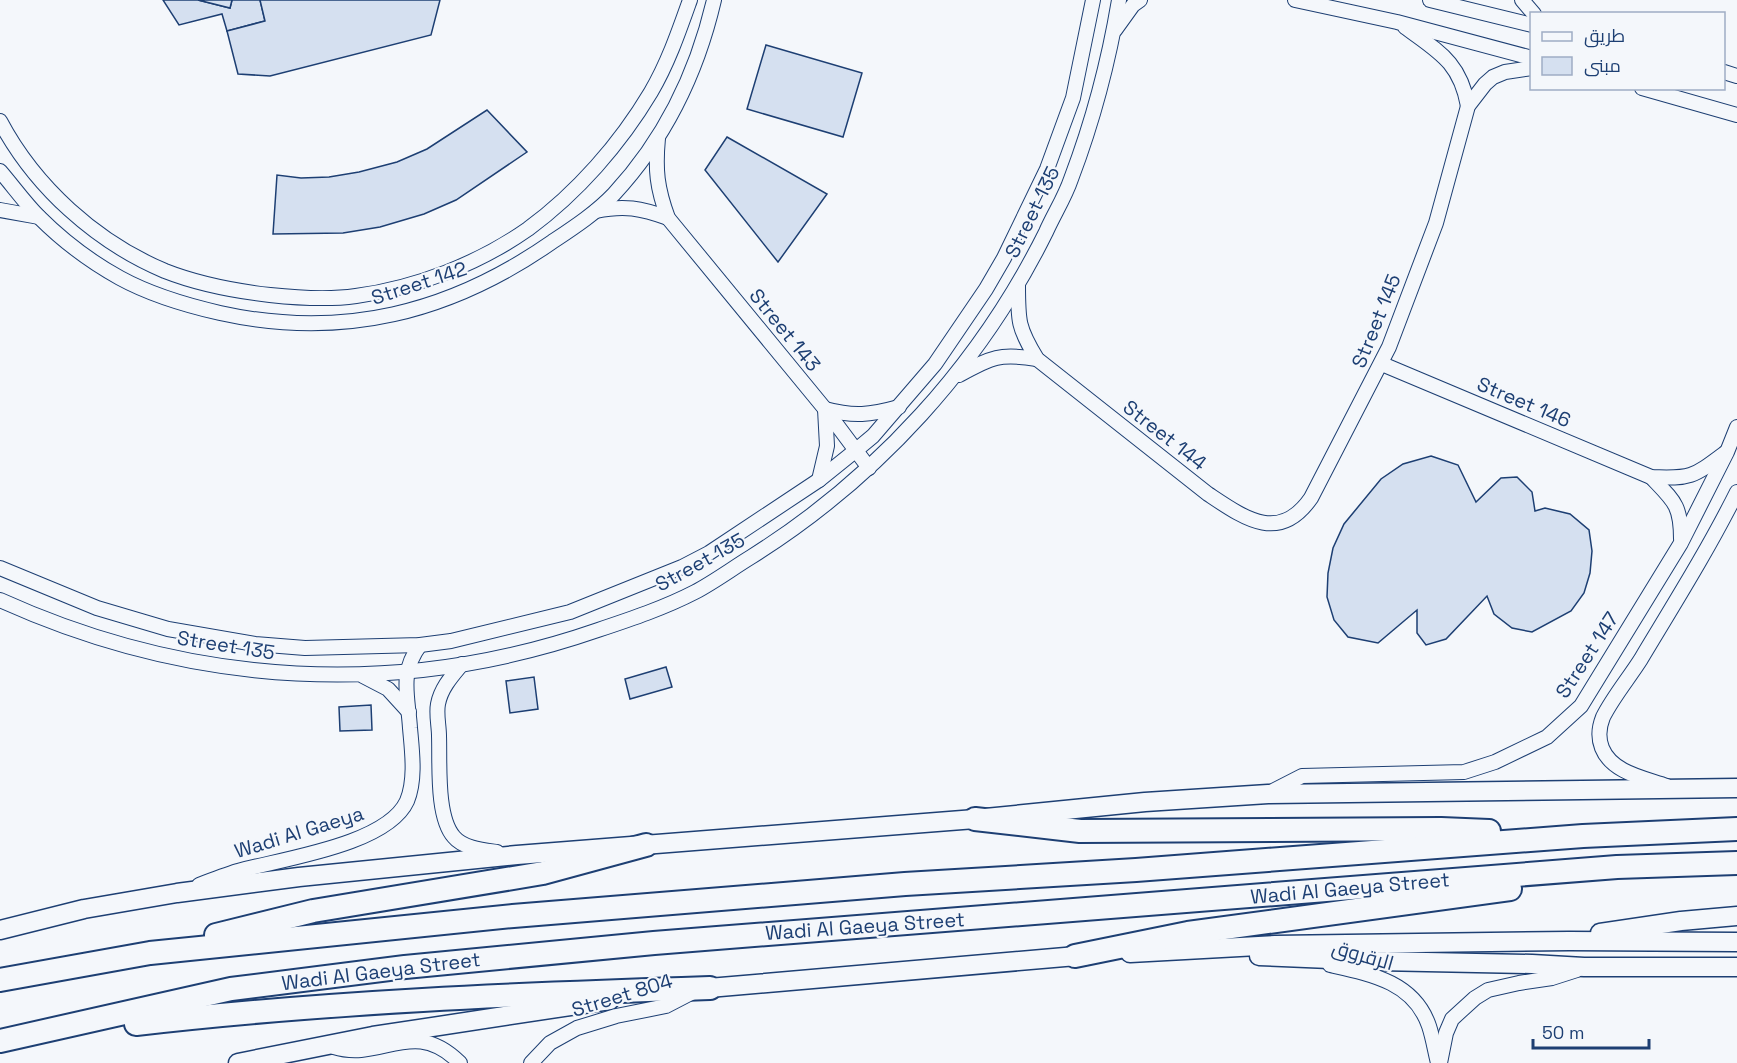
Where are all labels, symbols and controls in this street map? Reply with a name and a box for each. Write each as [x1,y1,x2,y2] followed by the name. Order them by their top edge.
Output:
[1530,12,1725,90] legend
[1584,24,1625,48] text: طريق
[1584,54,1621,77] text: مبنى
[999,162,1065,262] street label: Street 135
[368,255,470,311] street label: Street 142
[1345,270,1407,372] street label: Street 145
[744,283,826,377] street label: Street 143
[1473,371,1575,433] street label: Street 146
[1118,394,1212,476] street label: Street 144
[651,527,749,597] street label: Street 135
[1549,607,1625,703] street label: Street 147
[175,624,277,666] street label: Street 135
[231,800,367,864] street label: Wadi Al Gaeya
[1249,866,1451,910] street label: Wadi Al Gaeya Street
[764,906,966,946] street label: Wadi Al Gaeya Street
[1329,934,1397,976] street label: الرقروق
[280,946,482,996] street label: Wadi Al Gaeya Street
[568,967,676,1023] street label: Street 804
[1533,1012,1648,1050] scale bar
[1542,1021,1584,1044] text: 50 m

